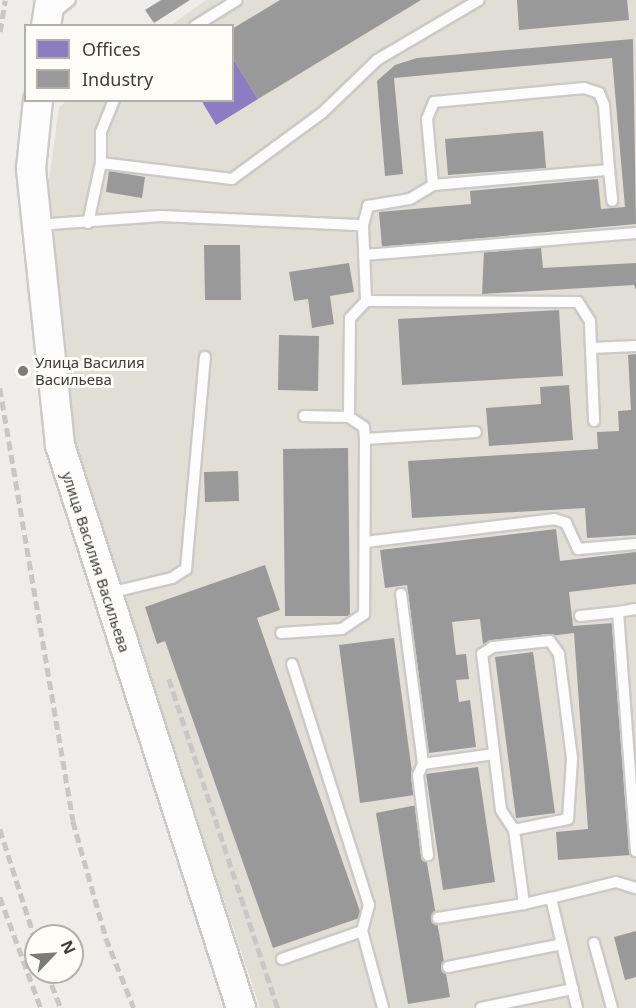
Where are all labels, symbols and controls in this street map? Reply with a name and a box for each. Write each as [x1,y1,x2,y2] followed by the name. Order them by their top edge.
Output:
[24,24,234,102] legend
[82,37,141,61] text: Offices
[82,67,153,91] text: Industry
[35,353,145,388] place label: Улица Василия Васильева
[16,364,30,378] marker: Улица Василия Васильева
[58,469,134,655] street label: улица Василия Васильева
[24,924,84,984] north arrow
[56,937,81,958] text: N

